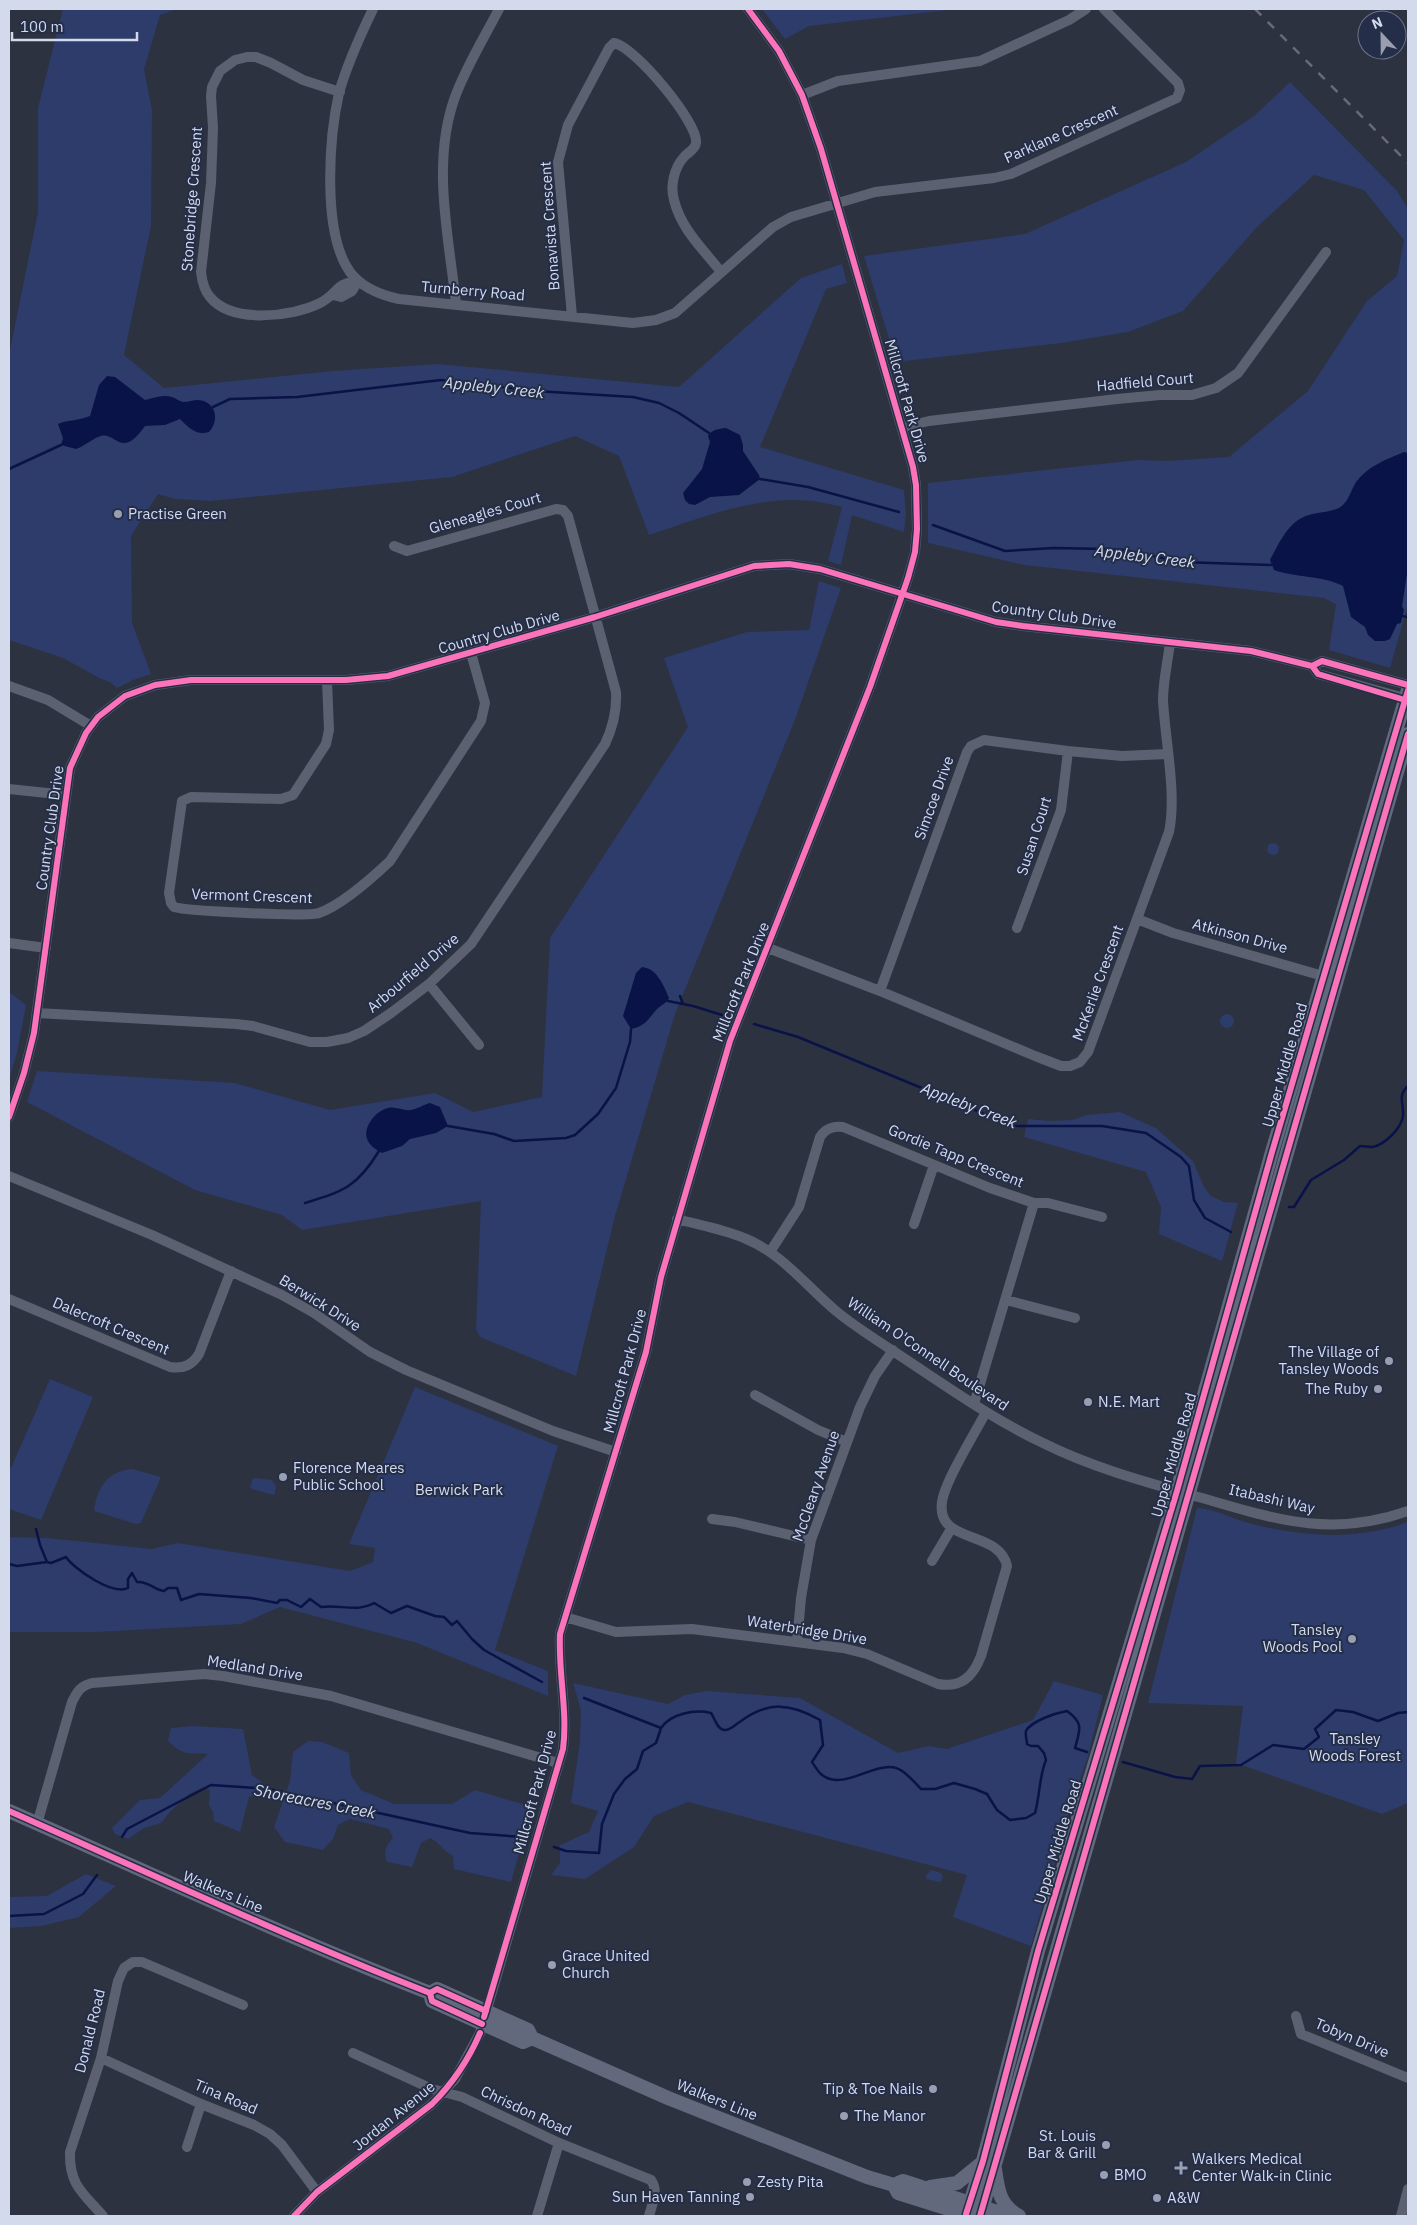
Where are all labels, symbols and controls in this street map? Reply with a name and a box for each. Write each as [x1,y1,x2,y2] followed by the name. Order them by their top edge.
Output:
[12,10,138,42] scale bar
[1357,10,1407,60] north arrow
[1369,13,1385,33] text: N
[20,17,64,36] text: 100 m
[1001,100,1121,167] street label: Parklane Crescent
[177,126,206,272] street label: Stonebridge Crescent
[536,161,563,291] street label: Bonavista Crescent
[420,277,526,304] street label: Turnberry Road
[881,337,934,465] street label: Millcroft Park Drive
[1096,368,1194,395] street label: Hadfield Court
[442,372,546,402] water label: Appleby Creek
[427,487,543,538] street label: Gleneagles Court
[128,504,227,523] place label: Practise Green
[112,508,124,520] marker: Practise Green
[1093,540,1197,572] water label: Appleby Creek
[991,596,1118,633] street label: Country Club Drive
[436,605,562,658] street label: Country Club Drive
[910,753,958,842] street label: Simcoe Drive
[31,764,68,891] street label: Country Club Drive
[1012,794,1055,878] street label: Susan Court
[191,884,313,907] street label: Vermont Crescent
[1191,914,1290,957] street label: Atkinson Drive
[708,919,773,1045] street label: Millcroft Park Drive
[1068,922,1127,1043] street label: McKerlie Crescent
[363,929,463,1017] street label: Arbourfield Drive
[1258,1000,1311,1129] street label: Upper Middle Road
[917,1077,1020,1133] water label: Appleby Creek
[886,1120,1027,1191] street label: Gordie Tapp Crescent
[276,1270,365,1335] street label: Berwick Drive
[50,1292,172,1359] street label: Dalecroft Crescent
[844,1292,1013,1415] street label: William O'Connell Boulevard
[599,1307,650,1435] street label: Millcroft Park Drive
[1278,1342,1379,1378] place label: The Village of Tansley Woods
[1383,1355,1395,1367] marker: The Village of Tansley Woods
[1305,1379,1369,1398] place label: The Ruby
[1372,1383,1384,1395] marker: The Ruby
[1147,1390,1200,1519] street label: Upper Middle Road
[1098,1392,1160,1411] place label: N.E. Mart
[1082,1396,1094,1408] marker: N.E. Mart
[788,1428,843,1544] street label: McCleary Avenue
[293,1458,405,1494] place label: Florence Meares Public School
[277,1471,289,1483] marker: Florence Meares Public School
[1227,1479,1317,1518] street label: Itabashi Way
[415,1480,503,1499] park label: Berwick Park
[746,1611,868,1648] street label: Waterbridge Drive
[1263,1620,1343,1656] place label: Tansley Woods Pool
[1346,1633,1358,1645] marker: Tansley Woods Pool
[206,1651,304,1684] street label: Medland Drive
[509,1728,560,1856] street label: Millcroft Park Drive
[1309,1729,1401,1765] park label: Tansley Woods Forest
[1030,1778,1085,1906] street label: Upper Middle Road
[253,1779,378,1823] water label: Shoreacres Creek
[180,1866,266,1917] street label: Walkers Line
[562,1946,650,1982] place label: Grace United Church
[546,1959,558,1971] marker: Grace United Church
[70,1987,109,2075] street label: Donald Road
[1312,2013,1392,2062] street label: Tobyn Drive
[192,2075,261,2118] street label: Tina Road
[674,2075,760,2124] street label: Walkers Line
[349,2077,439,2155] street label: Jordan Avenue
[823,2079,923,2098] place label: Tip & Toe Nails
[478,2081,575,2140] street label: Chrisdon Road
[927,2083,939,2095] marker: Tip & Toe Nails
[854,2106,926,2125] place label: The Manor
[838,2110,850,2122] marker: The Manor
[1027,2126,1096,2162] place label: St. Louis Bar & Grill
[1100,2139,1112,2151] marker: St. Louis Bar & Grill
[1192,2149,1332,2185] place label: Walkers Medical Center Walk-in Clinic
[1174,2161,1188,2175] marker: Walkers Medical Center Walk-in Clinic
[1114,2165,1147,2184] place label: BMO
[1098,2169,1110,2181] marker: BMO
[757,2172,823,2191] place label: Zesty Pita
[741,2176,753,2188] marker: Zesty Pita
[612,2187,740,2206] place label: Sun Haven Tanning
[1167,2188,1201,2207] place label: A&W
[744,2191,756,2203] marker: Sun Haven Tanning
[1151,2192,1163,2204] marker: A&W

